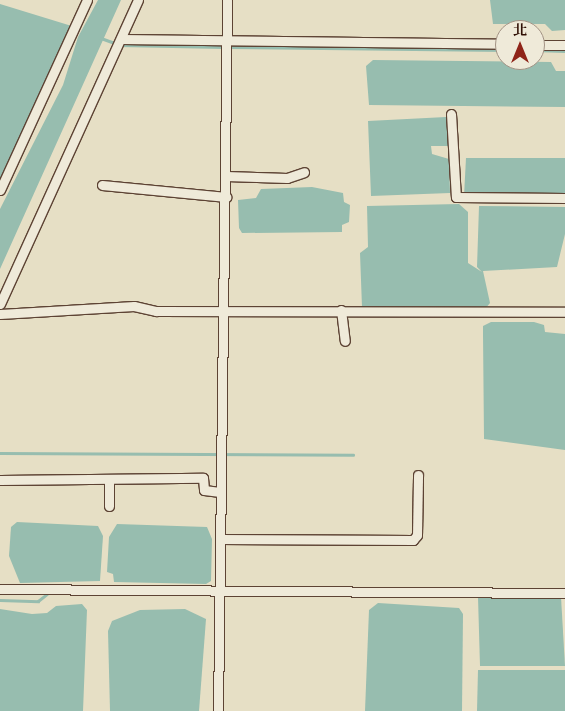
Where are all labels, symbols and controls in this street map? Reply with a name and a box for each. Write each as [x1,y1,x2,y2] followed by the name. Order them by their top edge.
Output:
[495,20,545,70] north arrow
[513,22,527,40] text: 北

